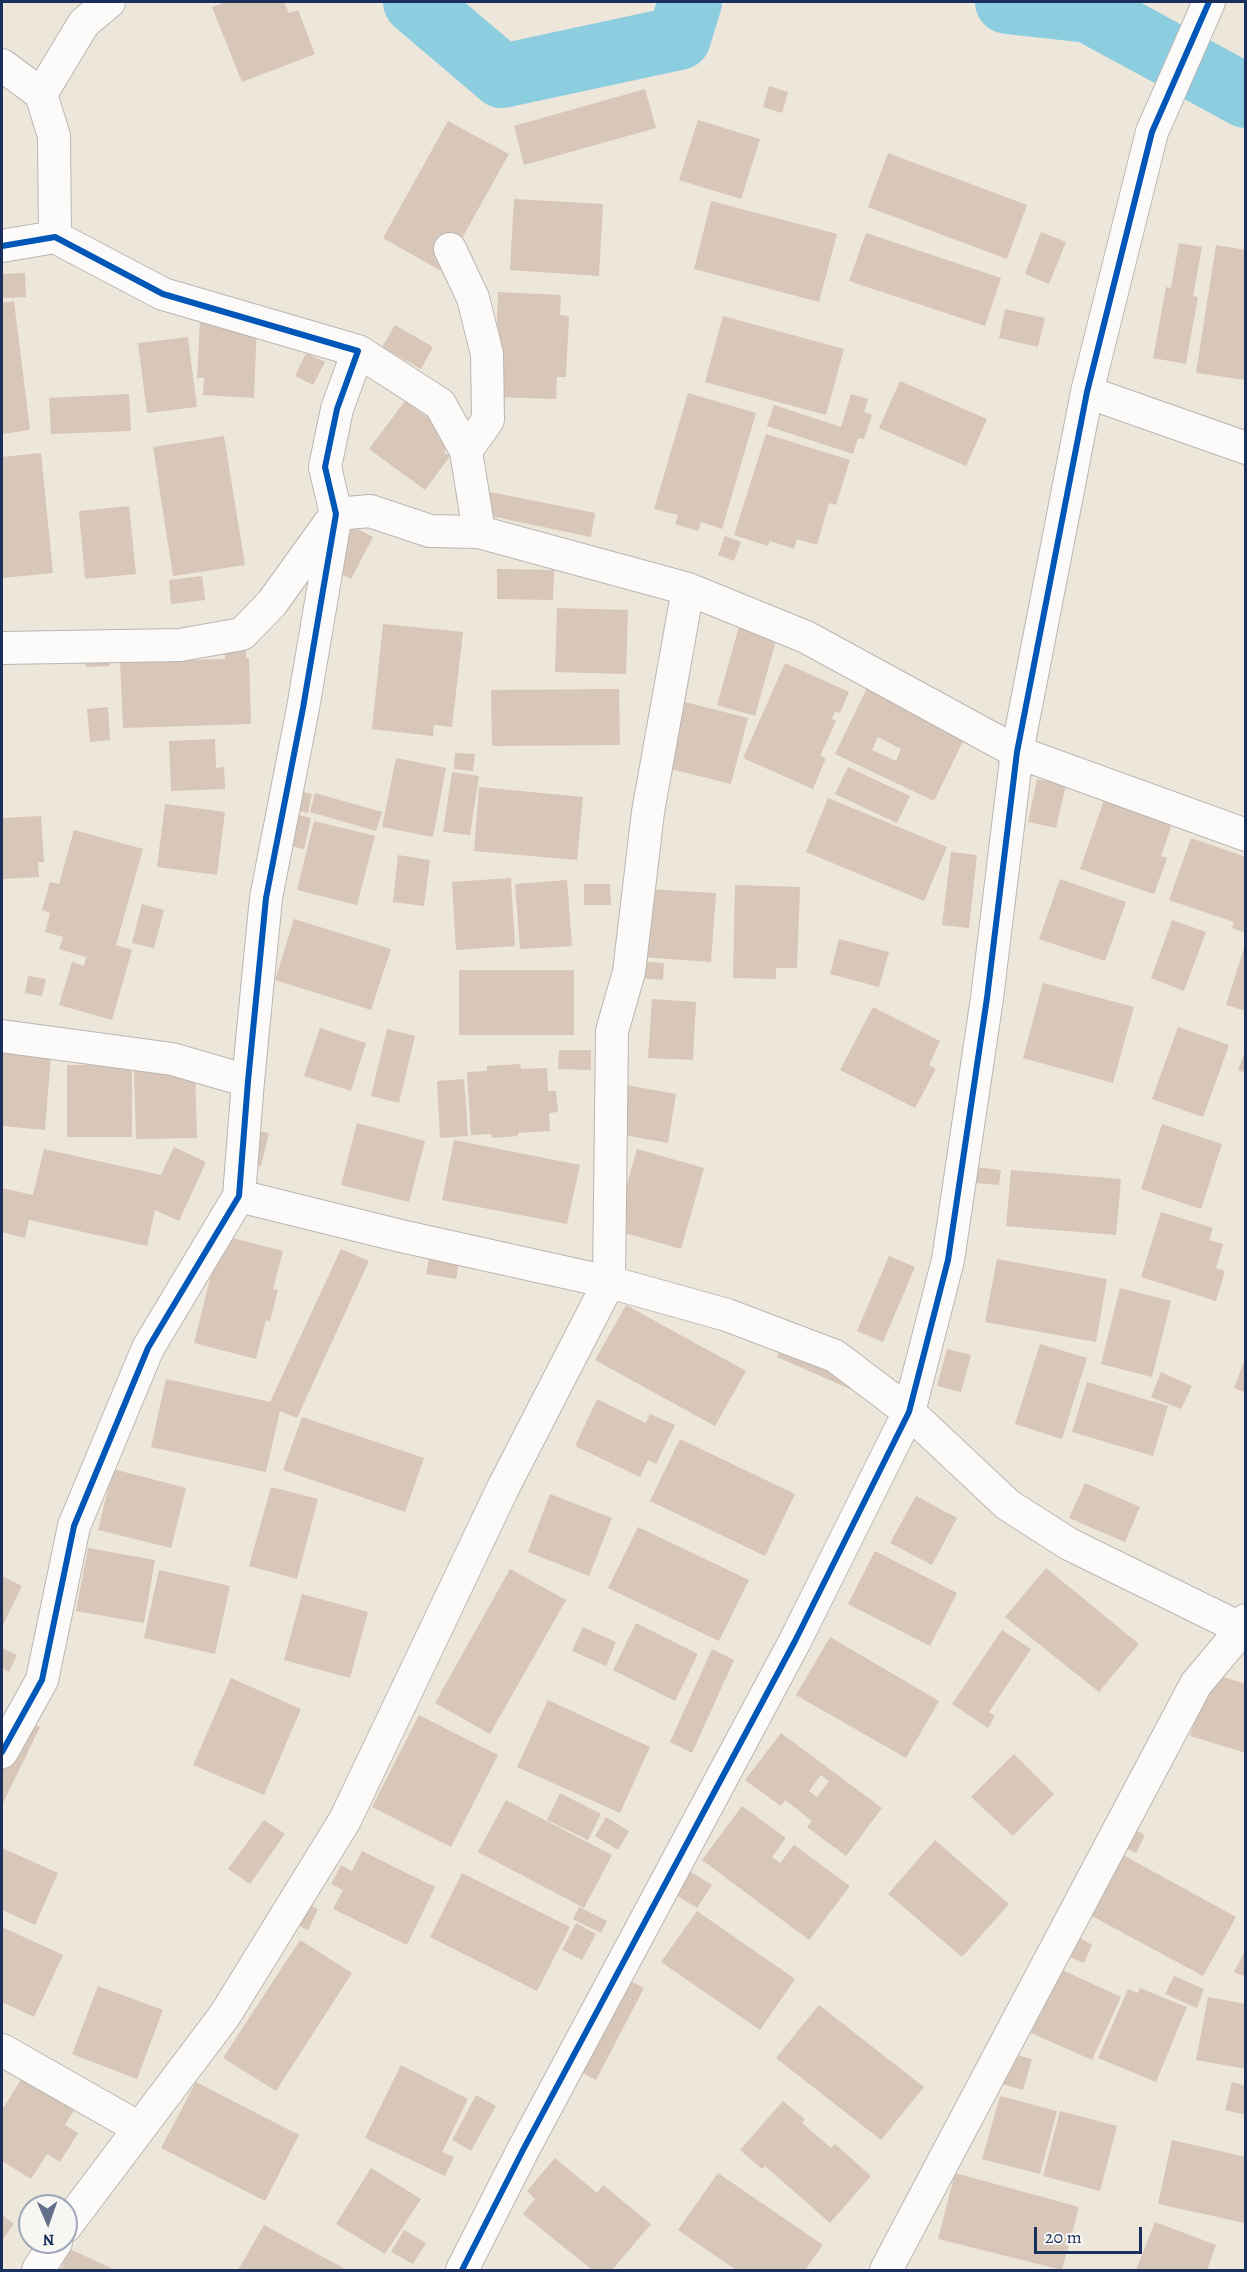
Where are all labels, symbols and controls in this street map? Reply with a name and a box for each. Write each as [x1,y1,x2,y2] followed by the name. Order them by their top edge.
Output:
[18,2194,78,2254] north arrow
[1037,2215,1145,2253] scale bar
[1045,2225,1082,2249] text: 20 m
[42,2229,55,2251] text: N

